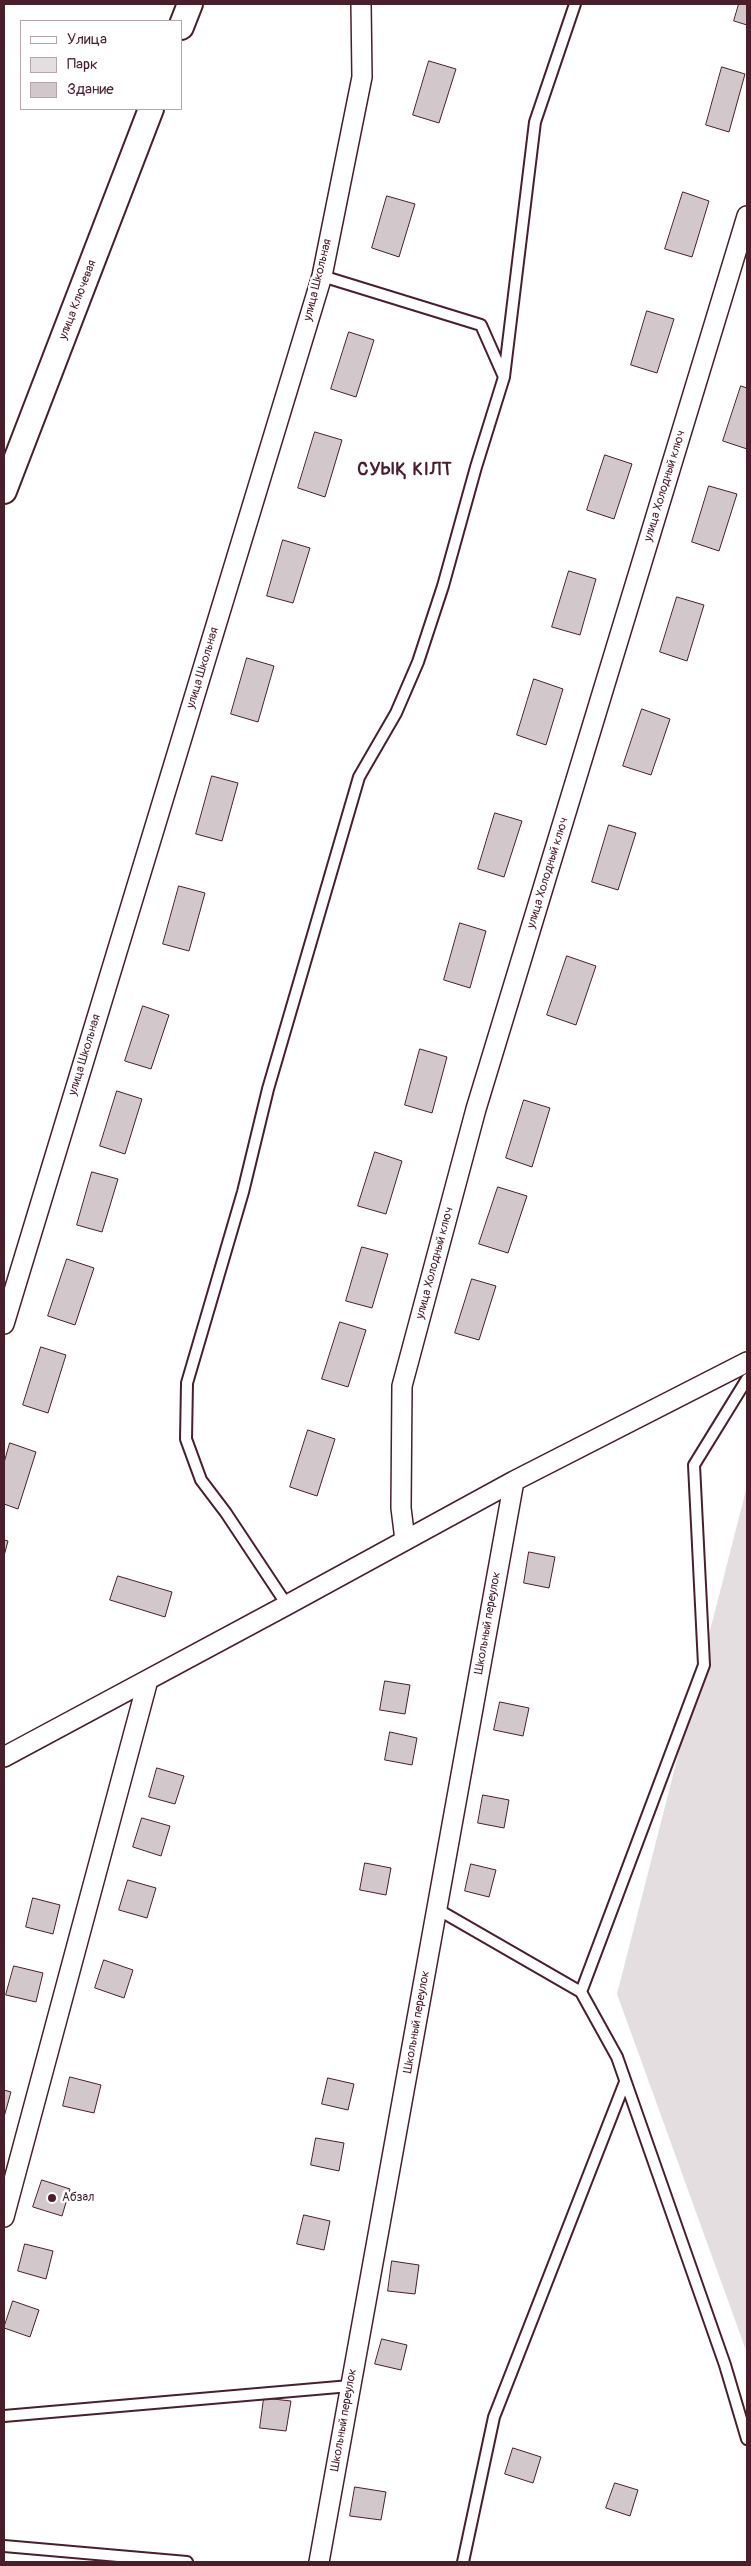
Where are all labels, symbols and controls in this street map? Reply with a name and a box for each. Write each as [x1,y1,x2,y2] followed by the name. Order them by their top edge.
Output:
[20,20,182,110] legend
[67,30,107,49] text: Улица
[67,55,98,74] text: Парк
[67,80,114,99] text: Здание
[301,238,335,322] street label: улица Школьная
[56,258,100,342] street label: улица Ключевая
[641,429,689,543] street label: улица Холодный ключ
[356,459,454,481] district label: СУЫҚ КІЛТ
[184,626,222,710] street label: улица Школьная
[524,816,572,930] street label: улица Холодный ключ
[66,1013,104,1097] street label: улица Школьная
[413,1205,457,1321] street label: улица Холодный ключ
[472,1571,504,1675] street label: Школьный переулок
[401,1970,433,2074] street label: Школьный переулок
[62,2191,94,2205] place label: Абзал
[46,2192,58,2204] marker: Абзал
[328,2368,360,2472] street label: Школьный переулок

